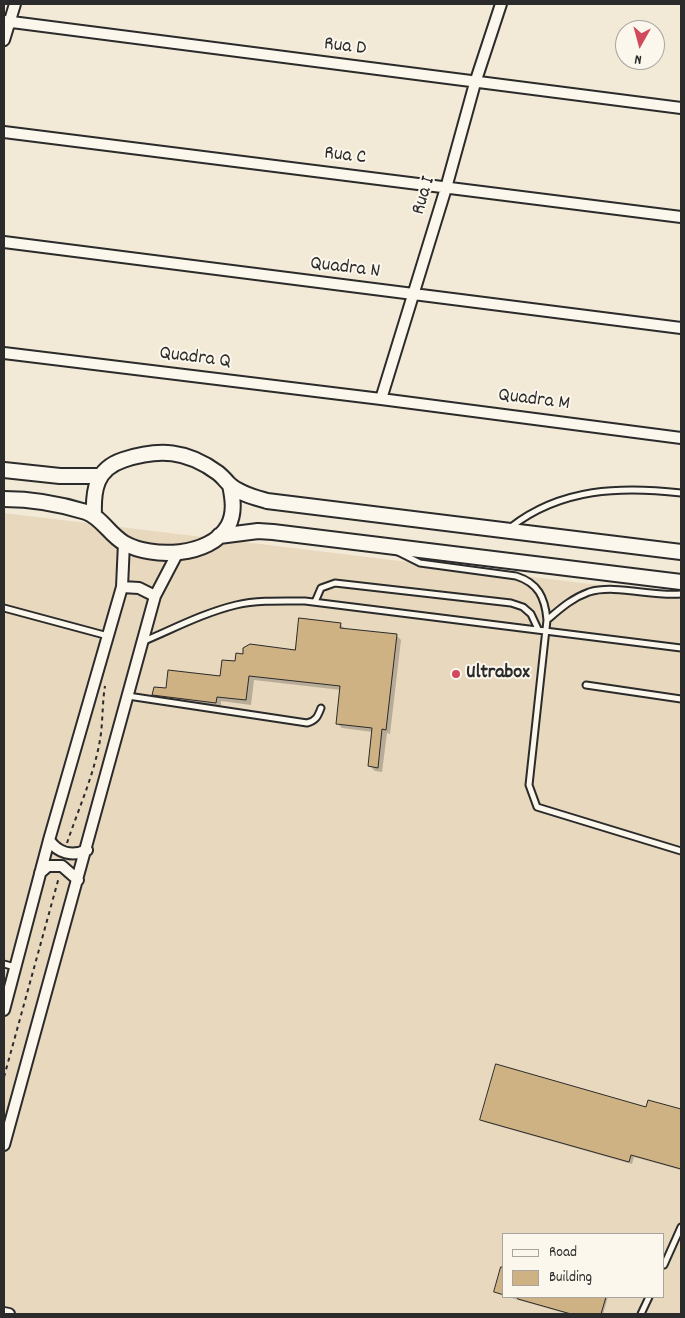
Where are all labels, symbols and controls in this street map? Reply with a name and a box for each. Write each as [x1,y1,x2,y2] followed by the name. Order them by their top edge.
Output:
[615,20,665,70] north arrow
[322,33,368,63] street label: Rua D
[634,49,643,69] text: N
[323,143,367,171] street label: Rua C
[408,174,442,218] street label: Rua I
[309,253,381,285] street label: Quadra N
[158,343,232,375] street label: Quadra Q
[497,385,571,417] street label: Quadra M
[466,662,530,686] place label: Ultrabox
[450,668,462,680] marker: Ultrabox
[502,1233,665,1298] legend
[549,1242,577,1264] text: Road
[549,1267,592,1289] text: Building

